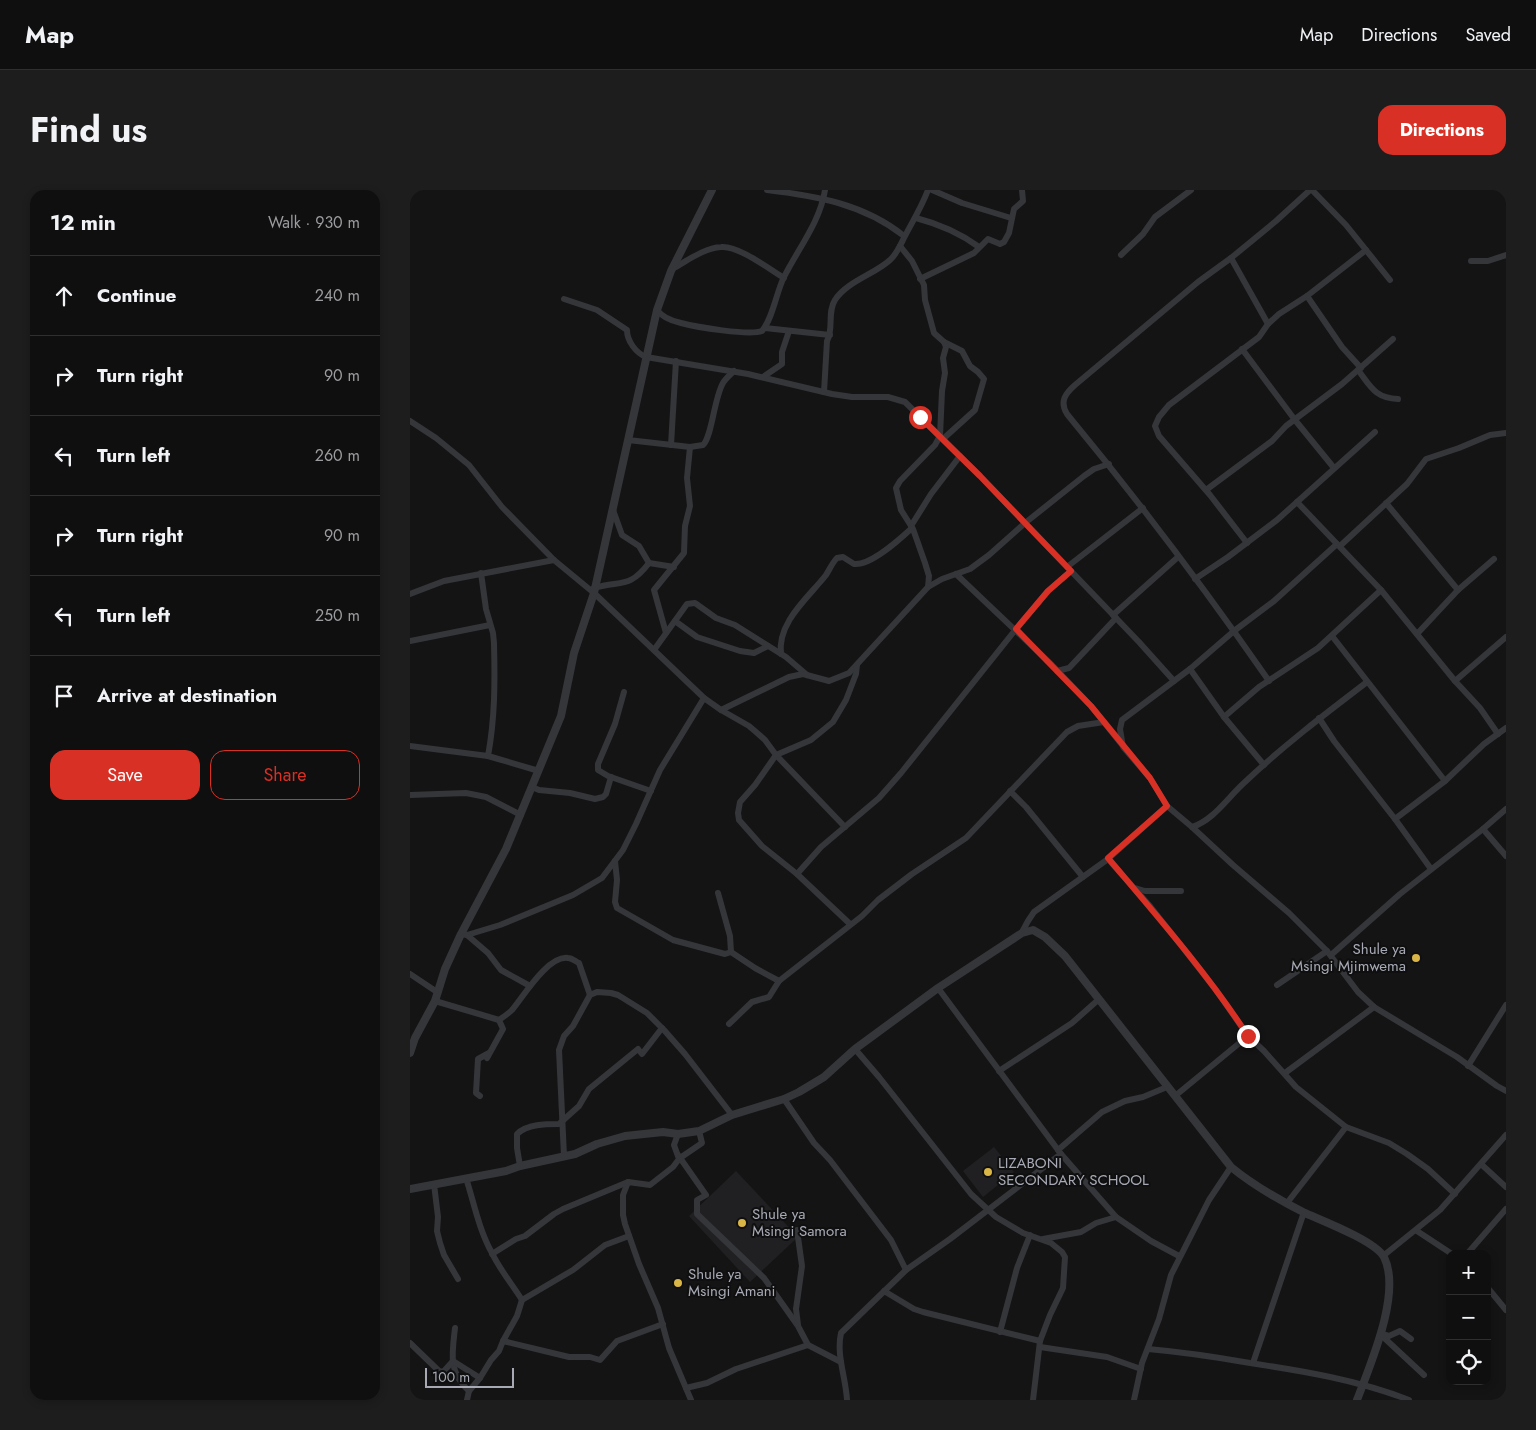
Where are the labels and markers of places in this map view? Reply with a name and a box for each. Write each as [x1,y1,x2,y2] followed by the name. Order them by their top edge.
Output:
[1291,938,1406,977] place label: Shule ya Msingi Mjimwema
[1410,952,1422,964] marker: Shule ya Msingi Mjimwema
[998,1152,1149,1191] place label: LIZABONI SECONDARY SCHOOL
[982,1166,994,1178] marker: LIZABONI SECONDARY SCHOOL
[752,1203,847,1242] place label: Shule ya Msingi Samora
[736,1217,748,1229] marker: Shule ya Msingi Samora
[688,1263,776,1302] place label: Shule ya Msingi Amani
[672,1277,684,1289] marker: Shule ya Msingi Amani

